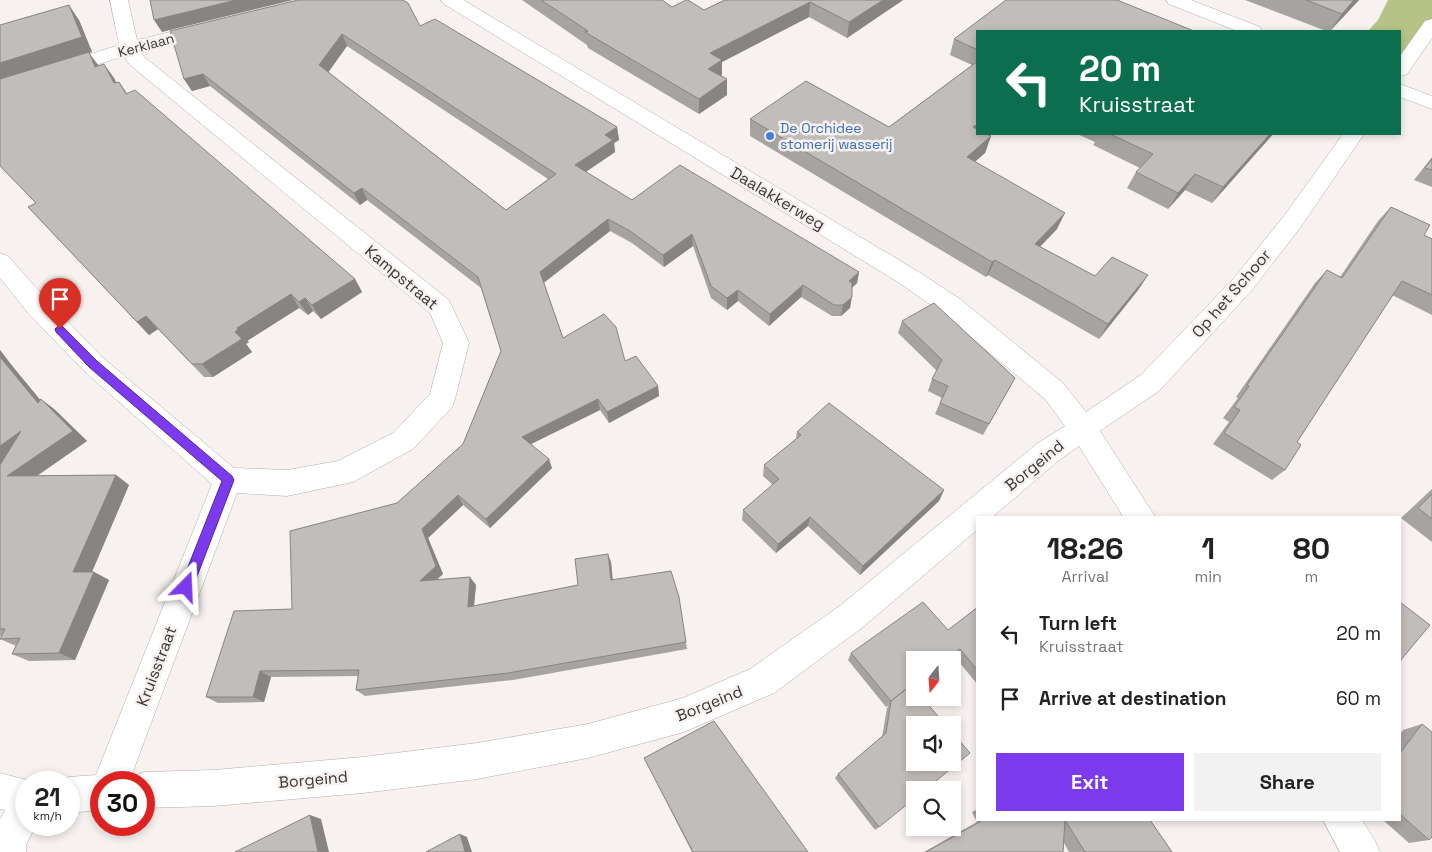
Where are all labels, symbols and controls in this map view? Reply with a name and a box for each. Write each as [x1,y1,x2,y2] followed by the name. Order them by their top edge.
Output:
[116,29,176,61] street label: Kerklaan
[1079,47,1161,91] text: 20 m
[996,50,1061,115] icon: left
[1079,90,1195,118] text: Kruisstraat
[780,119,892,153] place label: De Orchidee stomerij wasserij
[764,130,776,142] marker: De Orchidee stomerij wasserij
[727,162,829,235] street label: Daalakkerweg
[361,241,443,314] street label: Kampstraat
[1187,245,1276,342] street label: Op het Schoor
[39,278,81,329] pin
[46,285,74,313] icon: arrive
[1001,435,1068,496] street label: Borgeind
[1047,529,1124,568] text: 18:26
[1201,529,1215,568] text: 1
[1293,529,1330,568] text: 80
[159,560,211,612] position arrow
[1061,566,1109,587] text: Arrival
[1194,566,1222,587] text: min
[1305,566,1318,587] text: m
[1039,611,1117,636] text: Turn left
[996,620,1024,648] icon: left
[1336,621,1381,646] text: 20 m
[132,623,181,709] street label: Kruisstraat
[1039,636,1124,657] text: Kruisstraat
[906,651,961,706] north arrow
[906,651,961,836] map controls
[673,681,746,726] street label: Borgeind
[996,685,1024,713] icon: arrive
[1039,686,1227,711] text: Arrive at destination
[1336,686,1381,711] text: 60 m
[906,716,961,771] button: sound
[996,753,1184,811] button: Exit
[1194,753,1381,811] button: Share
[277,766,349,793] street label: Borgeind
[90,771,155,836] speed limit sign: 30
[34,781,61,813] text: 21
[906,781,961,836] button: search
[33,808,62,824] text: km/h

